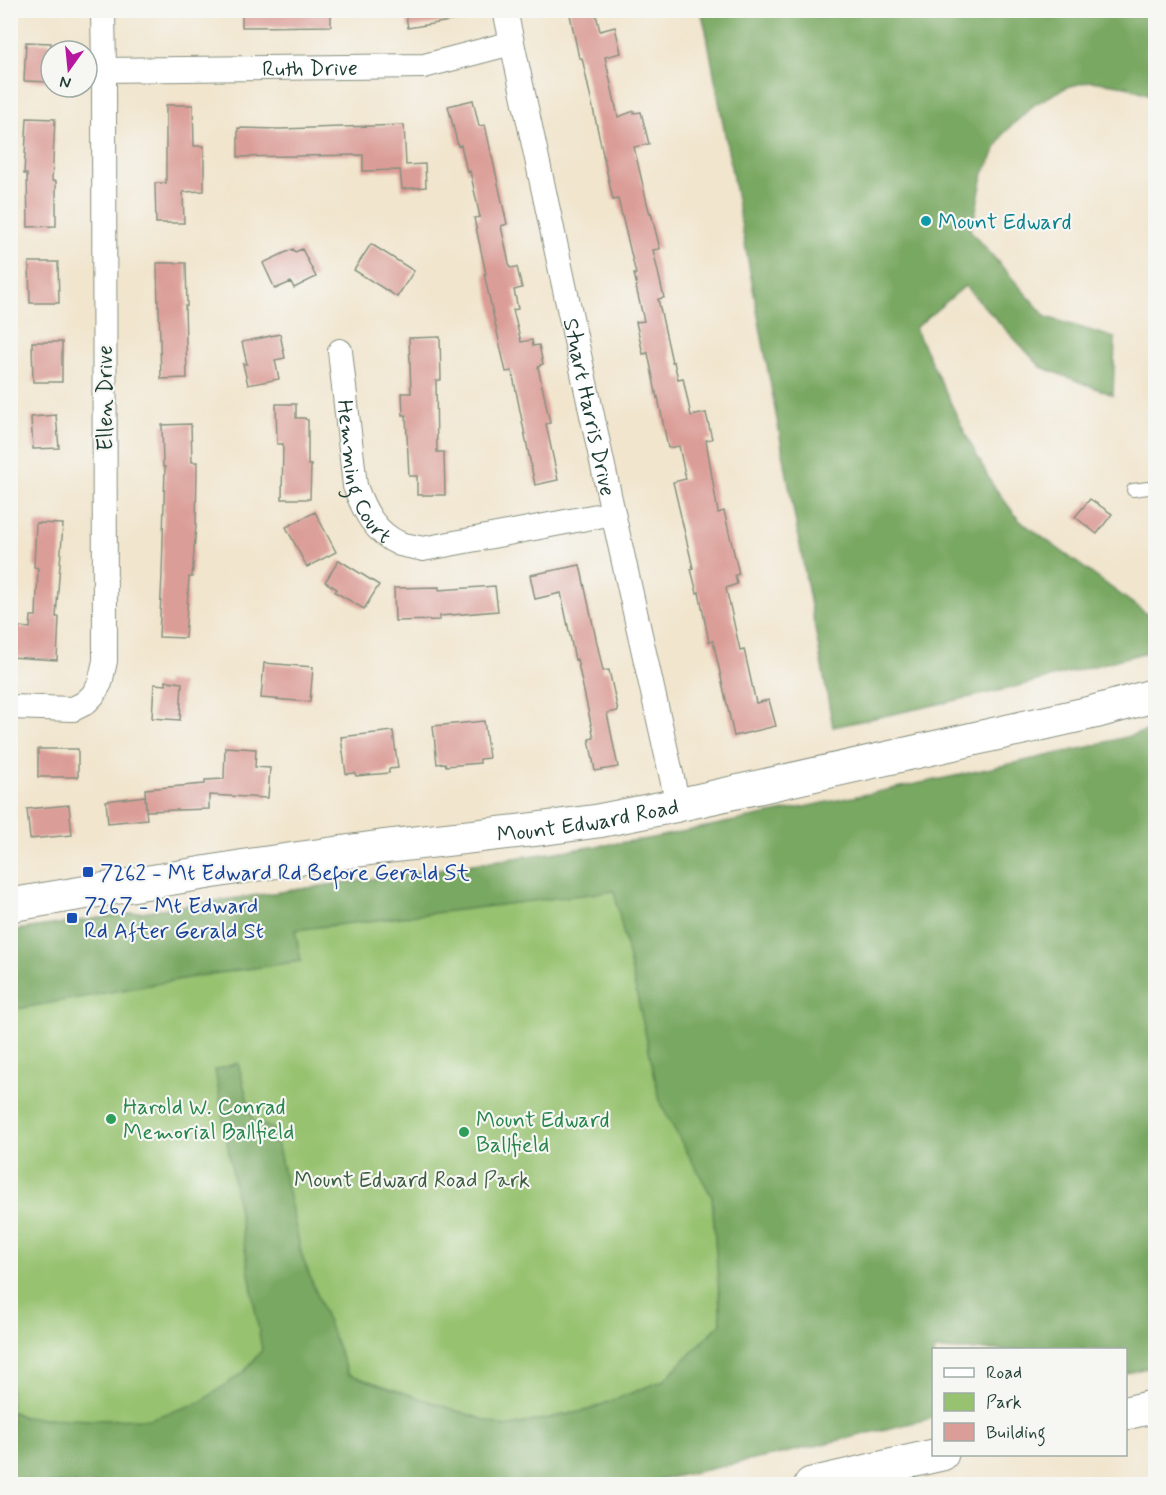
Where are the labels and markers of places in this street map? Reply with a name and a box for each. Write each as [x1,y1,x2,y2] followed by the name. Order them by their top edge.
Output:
[938,209,1072,237] place label: Mount Edward
[919,214,933,228] marker: Mount Edward
[100,860,470,890] place label: 7262 - Mt Edward Rd Before Gerald St
[81,865,95,879] marker: 7262 - Mt Edward Rd Before Gerald St
[84,893,264,946] place label: 7267 - Mt Edward Rd After Gerald St
[65,911,79,925] marker: 7267 - Mt Edward Rd After Gerald St
[123,1094,294,1147] place label: Harold W. Conrad Memorial Ballfield
[476,1107,610,1160] place label: Mount Edward Ballfield
[104,1112,118,1126] marker: Harold W. Conrad Memorial Ballfield
[457,1125,471,1139] marker: Mount Edward Ballfield

